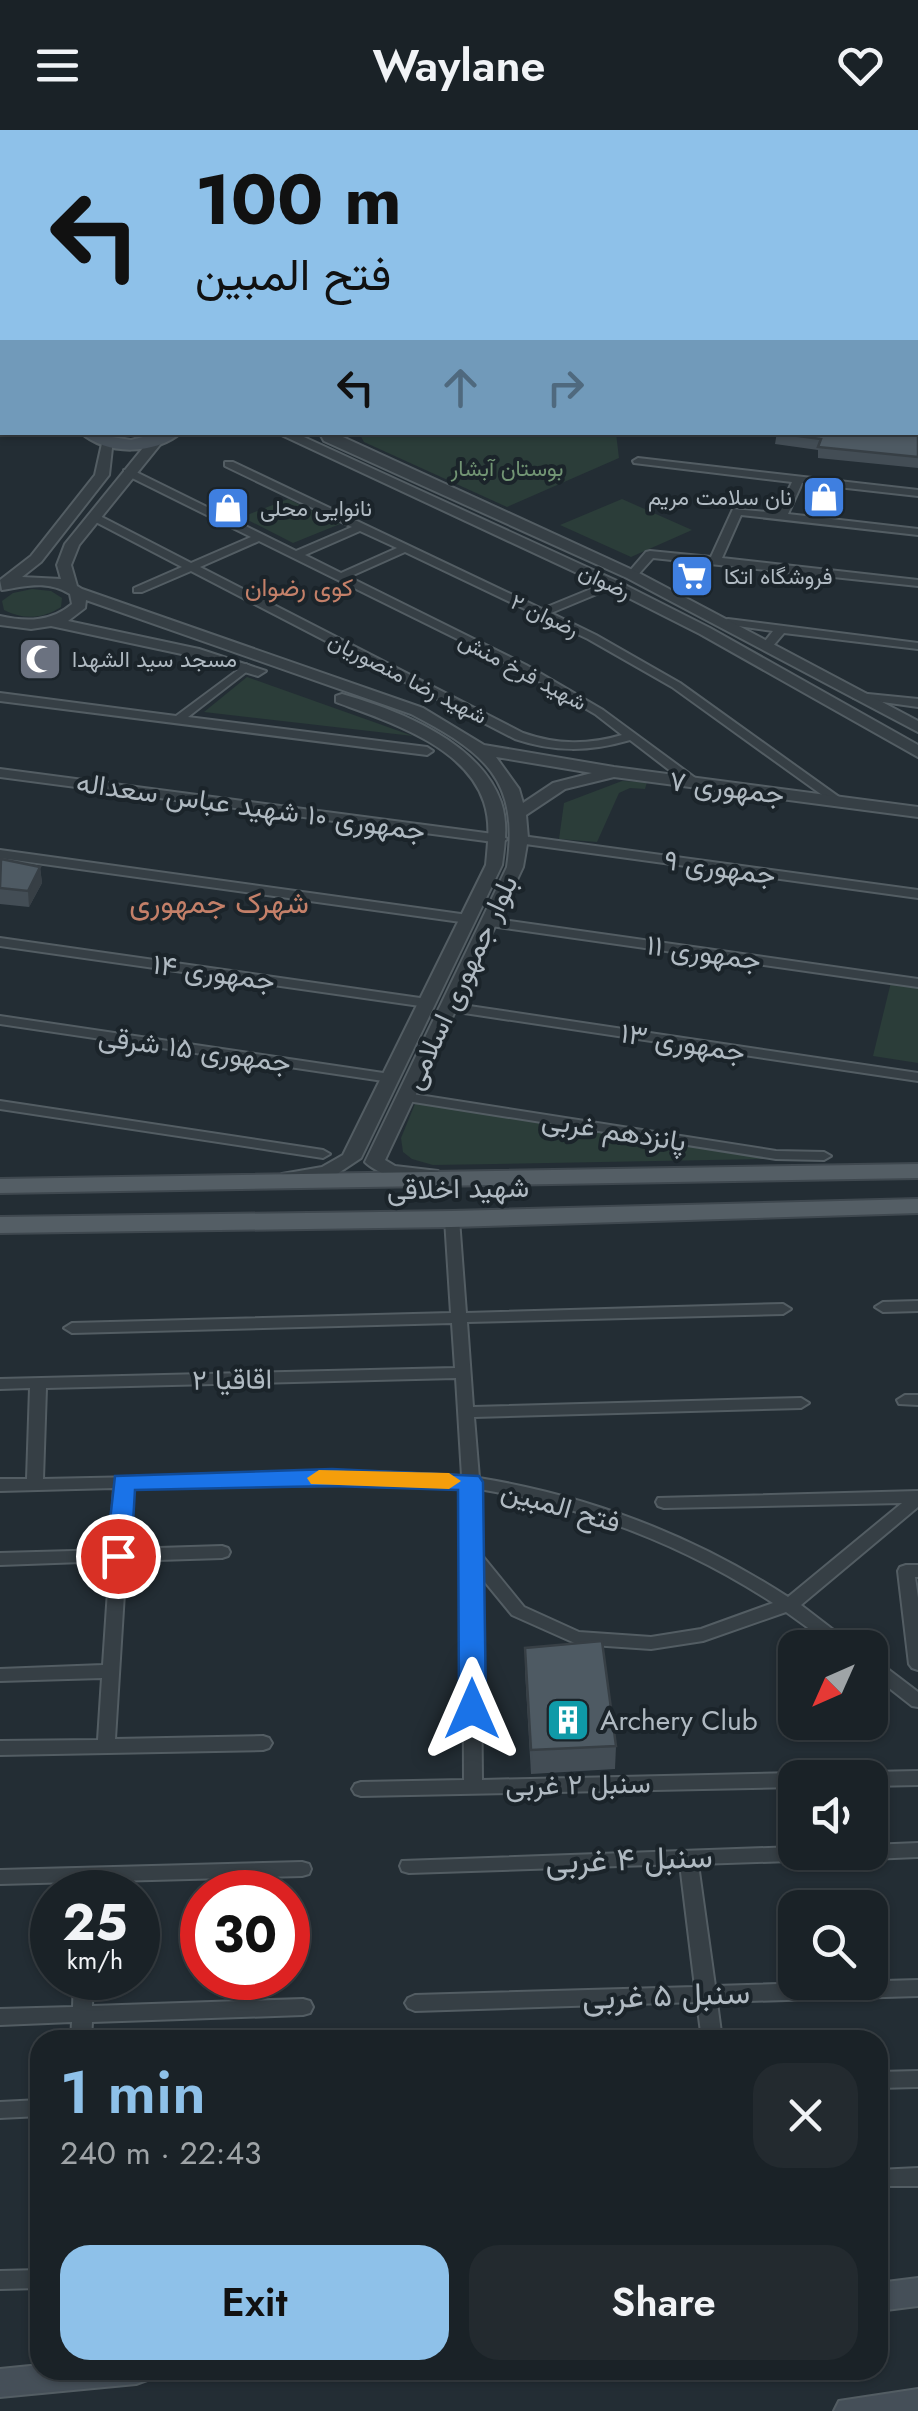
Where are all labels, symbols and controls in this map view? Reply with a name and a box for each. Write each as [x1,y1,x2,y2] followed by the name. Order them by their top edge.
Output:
[372,33,546,98] text: Waylane
[30,38,85,93] icon: menu
[833,38,888,93] icon: heart
[195,149,402,250] text: 100 m
[30,170,160,300] icon: left
[195,242,391,307] text: فتح المبین
[328,360,383,415] icon: left
[433,360,488,415] icon: ahead
[538,360,593,415] icon: right
[450,452,563,484] park label: بوستان آبشار
[801,474,847,520] shop icon: نان سلامت مریم
[648,481,792,513] place label: نان سلامت مریم
[205,485,251,531] shop icon: نانوایی محلی
[260,492,372,524] place label: نانوایی محلی
[669,553,715,599] supermarket icon: فروشگاه اتکا
[574,555,636,607] street label: رضوان
[724,560,833,592] place label: فروشگاه اتکا
[245,569,353,605] district label: کوی رضوان
[506,585,584,645] street label: رضوان ۲
[323,624,493,732] street label: شهید رضا منصوریان
[453,624,593,718] street label: شهید فرخ منش
[17,636,63,682] mosque icon: مسجد سید الشهدا
[72,643,237,675] place label: مسجد سید الشهدا
[667,760,787,815] street label: جمهوری ۷
[74,762,428,851] street label: جمهوری ۱۰ شهید عباس سعداله
[661,839,778,896] street label: جمهوری ۹
[393,868,528,1096] street label: بلوار جمهوری اسلامی
[129,881,309,924] district label: شهرک جمهوری
[644,924,764,981] street label: جمهوری ۱۱
[150,944,278,1001] street label: جمهوری ۱۴
[618,1012,748,1073] street label: جمهوری ۱۳
[96,1016,294,1083] street label: جمهوری ۱۵ شرقی
[539,1099,689,1162] street label: پانزدهم غربی
[386,1167,530,1210] street label: شهید اخلاقی
[192,1358,272,1401] street label: اقاقیا ۲
[497,1470,625,1543] street label: فتح المبین
[76,1514,161,1599] pin
[91,1529,146,1584] icon: arrive
[778,1630,888,1740] north arrow
[778,1630,888,2000] map controls
[420,1657,524,1761] position arrow
[545,1697,591,1743] building icon: Archery Club
[600,1700,758,1741] place label: Archery Club
[778,1760,888,1870] button: sound
[505,1763,651,1806] street label: سنبل ۲ غربی
[545,1833,713,1885] street label: سنبل ۴ غربی
[180,1870,310,2000] speed limit sign: 30
[62,1886,128,1959] text: 25
[778,1890,888,2000] button: search
[67,1942,123,1978] text: km/h
[581,1969,751,2021] street label: سنبل ۵ غربی
[60,2049,206,2136] text: 1 min
[753,2063,858,2168] button: close
[60,2130,262,2176] text: 240 m · 22:43
[60,2245,449,2360] button: Exit
[469,2245,858,2360] button: Share

